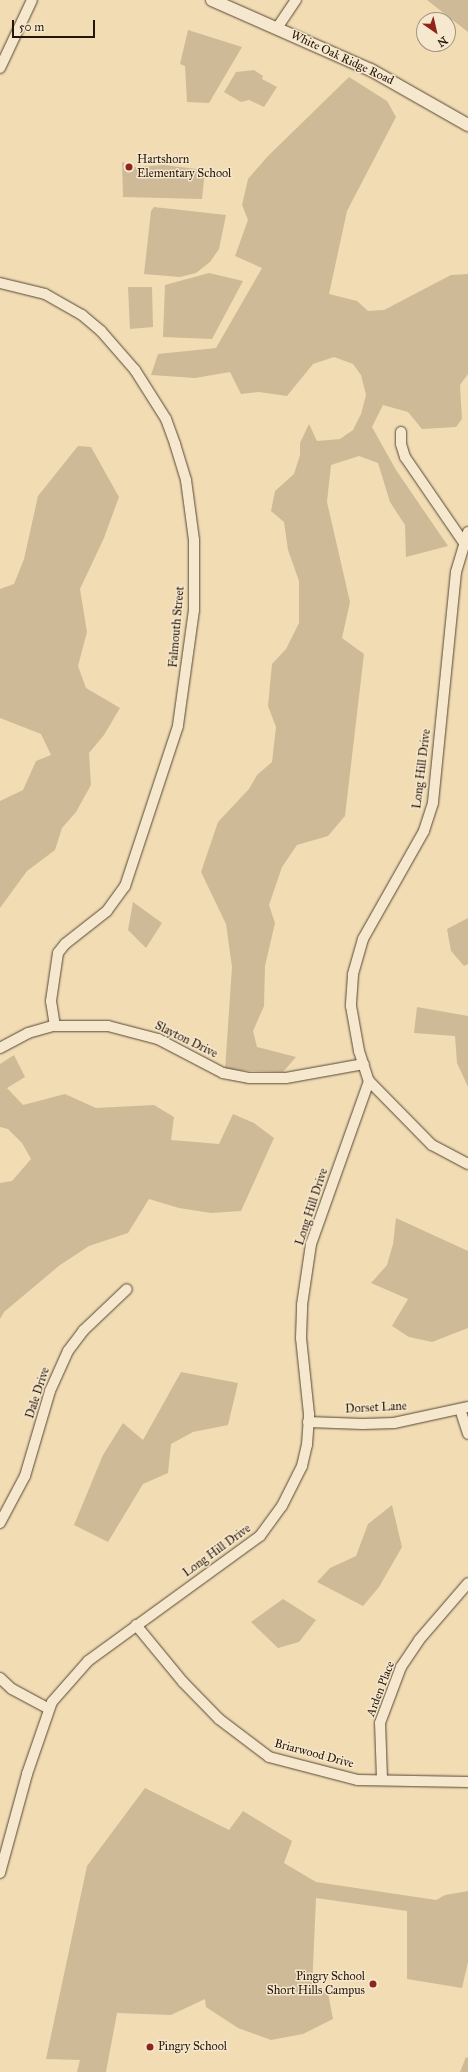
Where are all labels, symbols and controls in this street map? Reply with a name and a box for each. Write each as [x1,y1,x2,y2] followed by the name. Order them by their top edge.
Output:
[14,12,97,38] scale bar
[416,12,456,52] north arrow
[19,20,44,34] text: 50 m
[288,28,396,88] street label: White Oak Ridge Road
[435,34,450,50] text: N
[137,153,231,181] place label: Hartshorn Elementary School
[124,162,134,172] marker: Hartshorn Elementary School
[166,586,188,668] street label: Falmouth Street
[410,728,434,810] street label: Long Hill Drive
[152,1019,220,1061] street label: Slayton Drive
[293,1167,331,1247] street label: Long Hill Drive
[23,1366,53,1420] street label: Dale Drive
[345,1399,407,1417] street label: Dorset Lane
[180,1522,254,1580] street label: Long Hill Drive
[364,1659,398,1719] street label: Arden Place
[273,1736,355,1772] street label: Briarwood Drive
[267,1970,365,1998] place label: Pingry School Short Hills Campus
[368,1979,378,1989] marker: Pingry School Short Hills Campus
[158,2040,227,2054] place label: Pingry School
[145,2042,155,2052] marker: Pingry School

